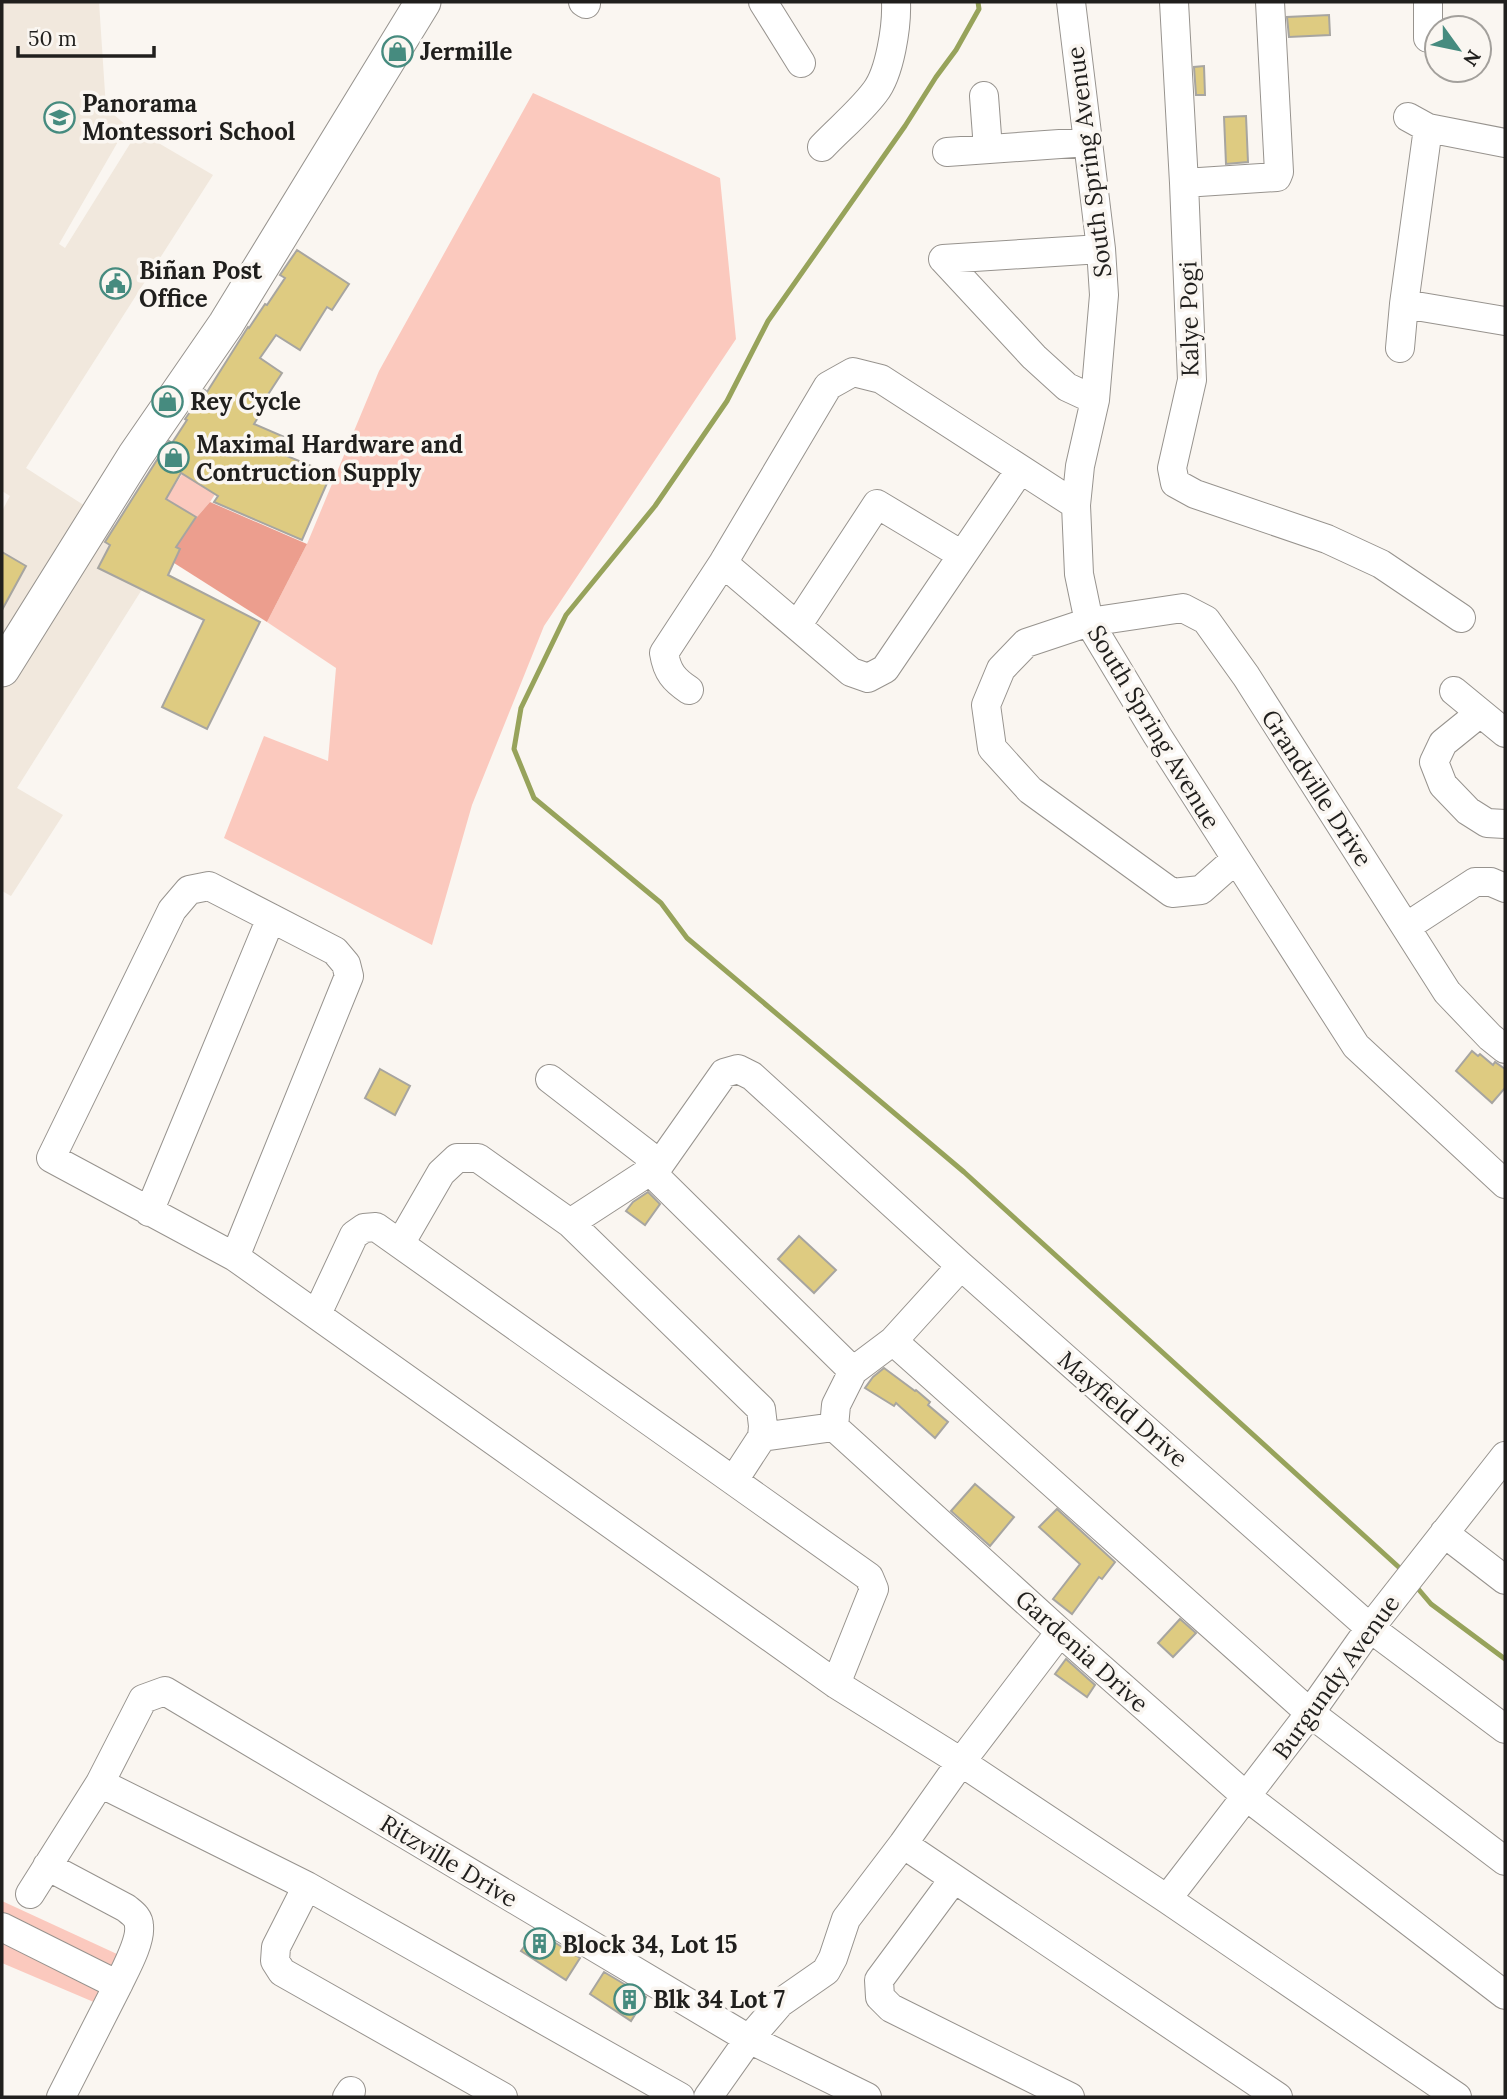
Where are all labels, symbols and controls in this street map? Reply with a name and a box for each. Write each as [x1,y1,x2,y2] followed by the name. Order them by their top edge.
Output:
[18,14,154,58] scale bar
[1423,14,1493,84] north arrow
[28,25,77,52] text: 50 m
[380,34,414,68] shop icon: Jermille
[420,36,512,67] place label: Jermille
[1059,45,1119,279] street label: South Spring Avenue
[1458,46,1486,71] text: N
[82,88,295,147] place label: Panorama Montessori School
[42,100,76,134] school or university icon: Panorama Montessori School
[139,255,263,314] place label: Biñan Post Office
[1172,261,1206,377] street label: Kalye Pogi
[99,267,133,301] public building icon: Biñan Post Office
[150,384,184,418] shop icon: Rey Cycle
[190,386,301,417] place label: Rey Cycle
[196,429,463,488] place label: Maximal Hardware and Contruction Supply
[156,441,190,475] shop icon: Maximal Hardware and Contruction Supply
[1081,619,1227,835] street label: South Spring Avenue
[1255,704,1379,872] street label: Grandville Drive
[1052,1344,1194,1474] street label: Mayfield Drive
[1009,1583,1155,1719] street label: Gardenia Drive
[1266,1589,1406,1765] street label: Burgundy Avenue
[375,1808,523,1914] street label: Ritzville Drive
[522,1927,556,1961] building icon: Block 34, Lot 15
[562,1929,738,1960] place label: Block 34, Lot 15
[613,1982,647,2016] building icon: Blk 34 Lot 7
[653,1984,785,2015] place label: Blk 34 Lot 7

